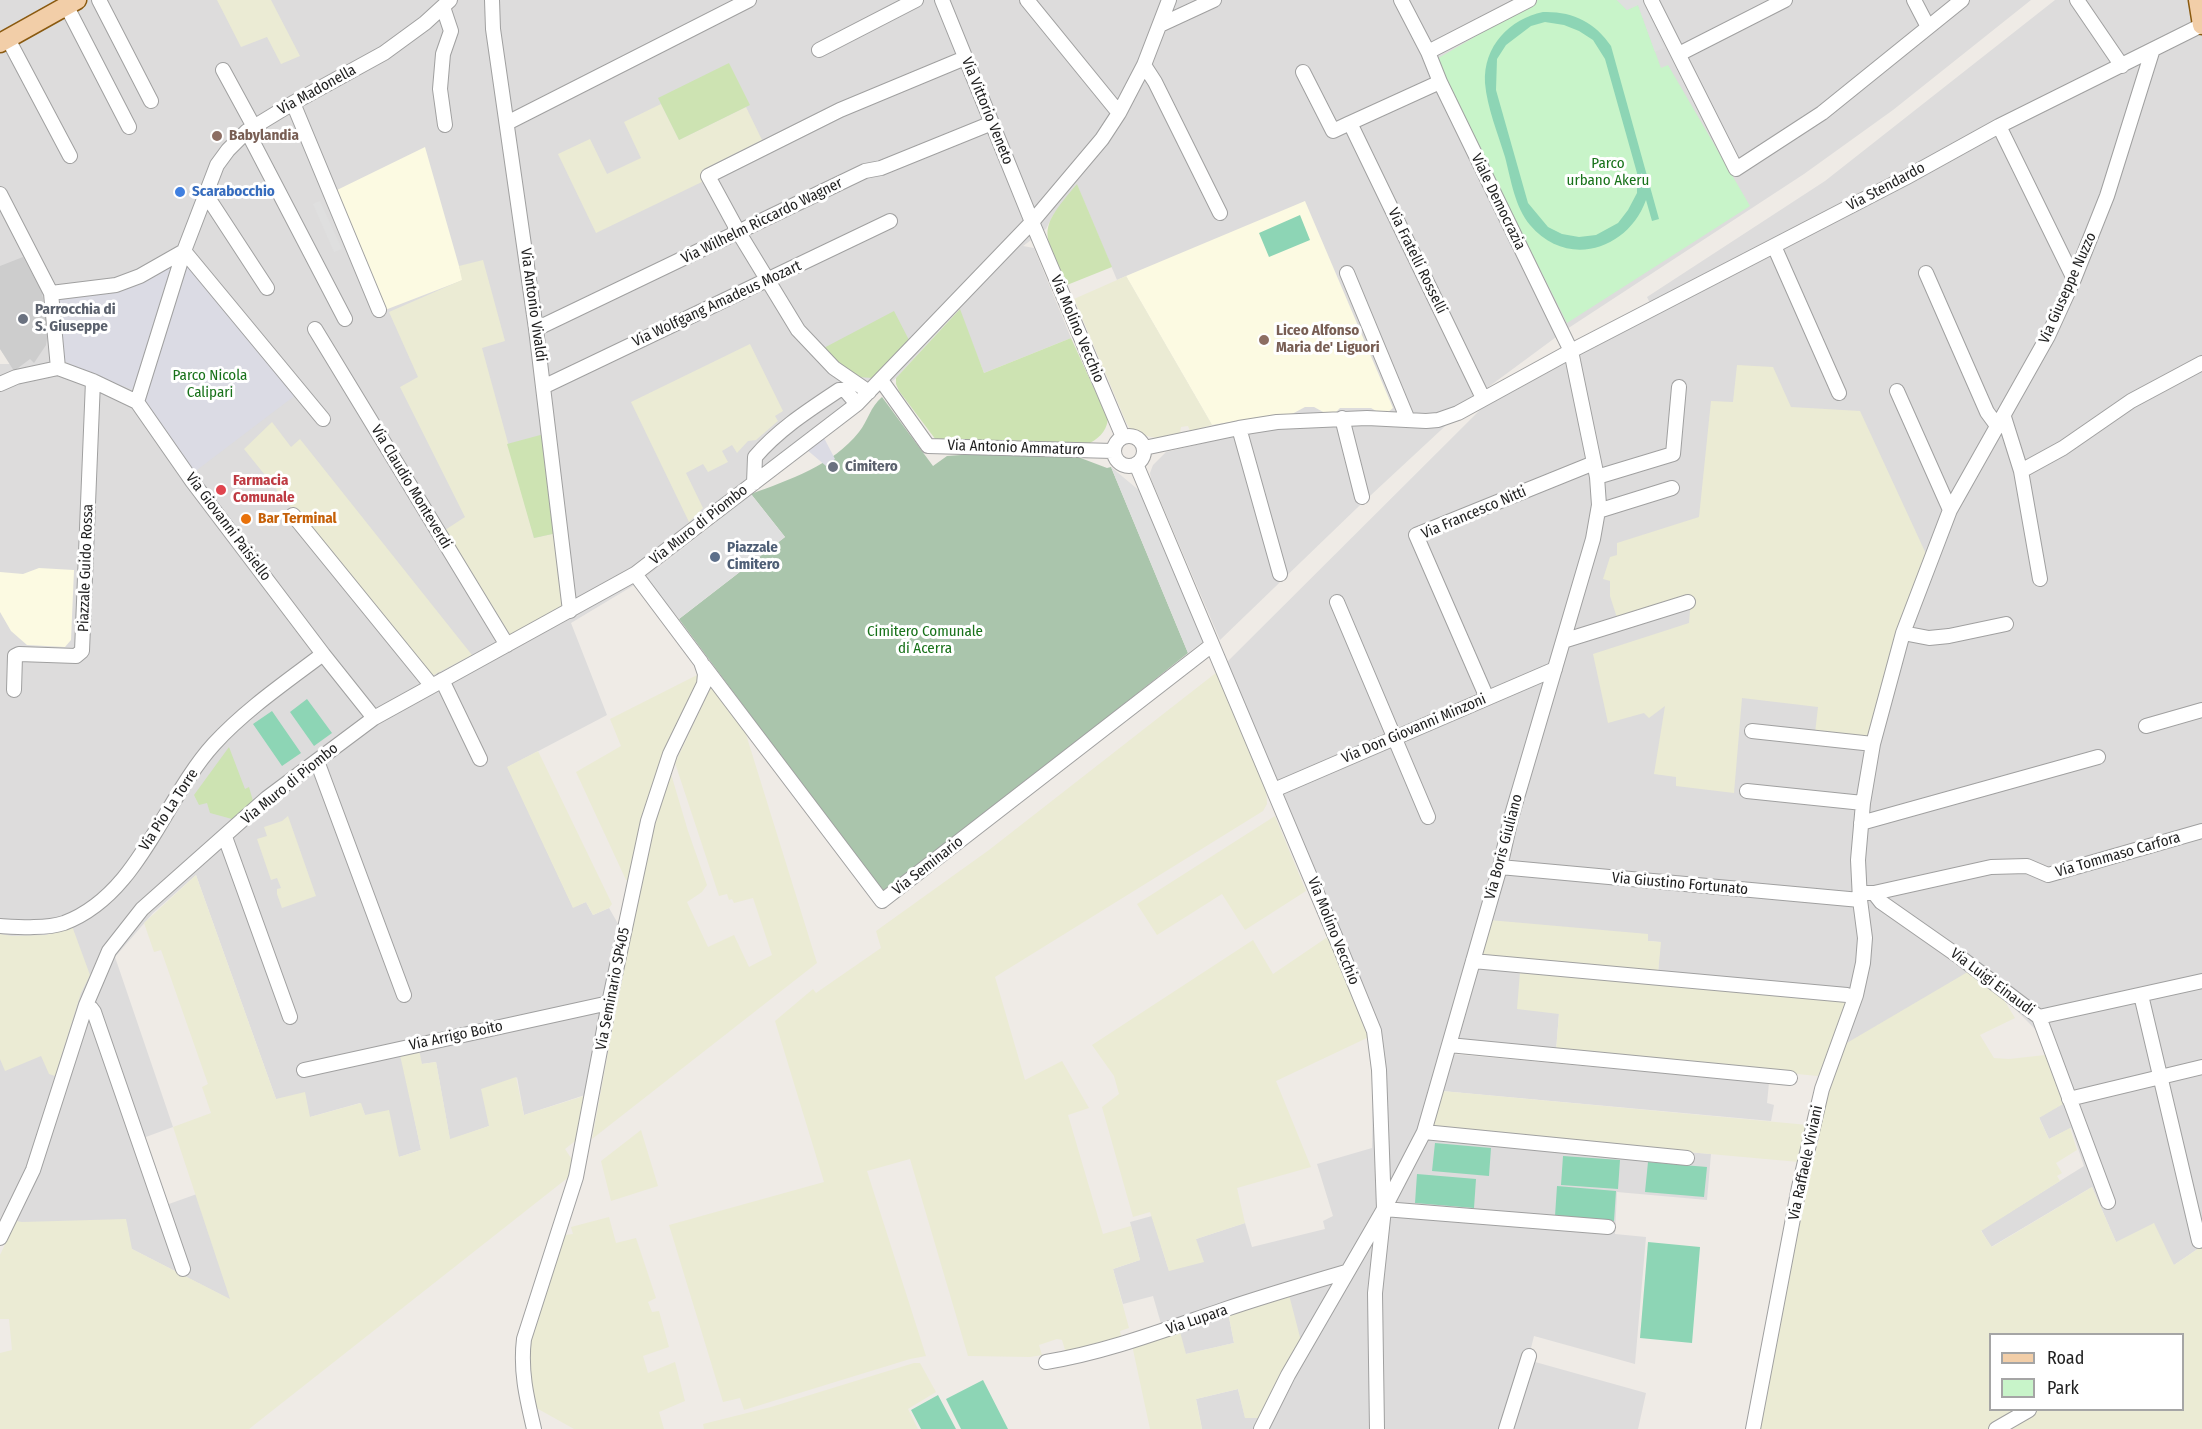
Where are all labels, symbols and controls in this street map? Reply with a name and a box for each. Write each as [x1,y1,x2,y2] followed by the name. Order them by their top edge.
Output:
[957,55,1017,167] street label: Via Vittorio Veneto
[275,61,359,119] street label: Via Madonella
[229,127,299,145] place label: Babylandia
[210,129,224,143] marker: Babylandia
[1467,151,1529,253] street label: Viale Democrazia
[1567,155,1649,190] park label: Parco urbano Akeru
[1844,159,1928,215] street label: Via Stendardo
[678,174,846,268] street label: Via Wilhelm Riccardo Wagner
[192,183,275,201] place label: Scarabocchio
[173,185,187,199] marker: Scarabocchio
[1384,205,1450,317] street label: Via Fratelli Rosselli
[2035,230,2101,346] street label: Via Giuseppe Nuzzo
[516,247,550,363] street label: Via Antonio Vivaldi
[630,257,804,351] street label: Via Wolfgang Amadeus Mozart
[1046,273,1108,385] street label: Via Molino Vecchio
[35,301,116,336] place label: Parrocchia di S. Giuseppe
[16,312,30,326] marker: Parrocchia di S. Giuseppe
[1276,322,1380,357] place label: Liceo Alfonso Maria de' Liguori
[1257,333,1271,347] marker: Liceo Alfonso Maria de' Liguori
[173,367,247,402] park label: Parco Nicola Calipari
[367,422,455,552] street label: Via Claudio Monteverdi
[947,437,1085,459] street label: Via Antonio Ammaturo
[845,458,898,476] place label: Cimitero
[826,460,840,474] marker: Cimitero
[181,469,275,585] street label: Via Giovanni Paisiello
[233,472,295,507] place label: Farmacia Comunale
[646,481,752,569] street label: Via Muro di Piombo
[214,483,228,497] marker: Farmacia Comunale
[1419,483,1529,543] street label: Via Francesco Nitti
[75,504,97,632] street label: Piazzale Guido Rossa
[258,510,337,528] place label: Bar Terminal
[239,512,253,526] marker: Bar Terminal
[727,539,780,574] place label: Piazzale Cimitero
[708,550,722,564] marker: Piazzale Cimitero
[867,623,983,658] park label: Cimitero Comunale di Acerra
[1339,690,1489,768] street label: Via Don Giovanni Minzoni
[238,739,342,829] street label: Via Muro di Piombo
[136,766,202,854] street label: Via Pio La Torre
[1481,792,1527,902] street label: Via Boris Giuliano
[2054,829,2182,881] street label: Via Tommaso Carfora
[889,833,967,899] street label: Via Seminario
[1611,869,1749,899] street label: Via Giustino Fortunato
[1303,874,1363,988] street label: Via Molino Vecchio
[592,926,634,1052] street label: Via Seminario SP405
[1946,945,2038,1019] street label: Via Luigi Einaudi
[408,1017,504,1055] street label: Via Arrigo Boito
[1785,1104,1827,1222] street label: Via Raffaele Viviani
[1164,1301,1230,1339] street label: Via Lupara
[1989,1333,2184,1411] legend
[2047,1347,2084,1369] text: Road
[2047,1377,2079,1399] text: Park

